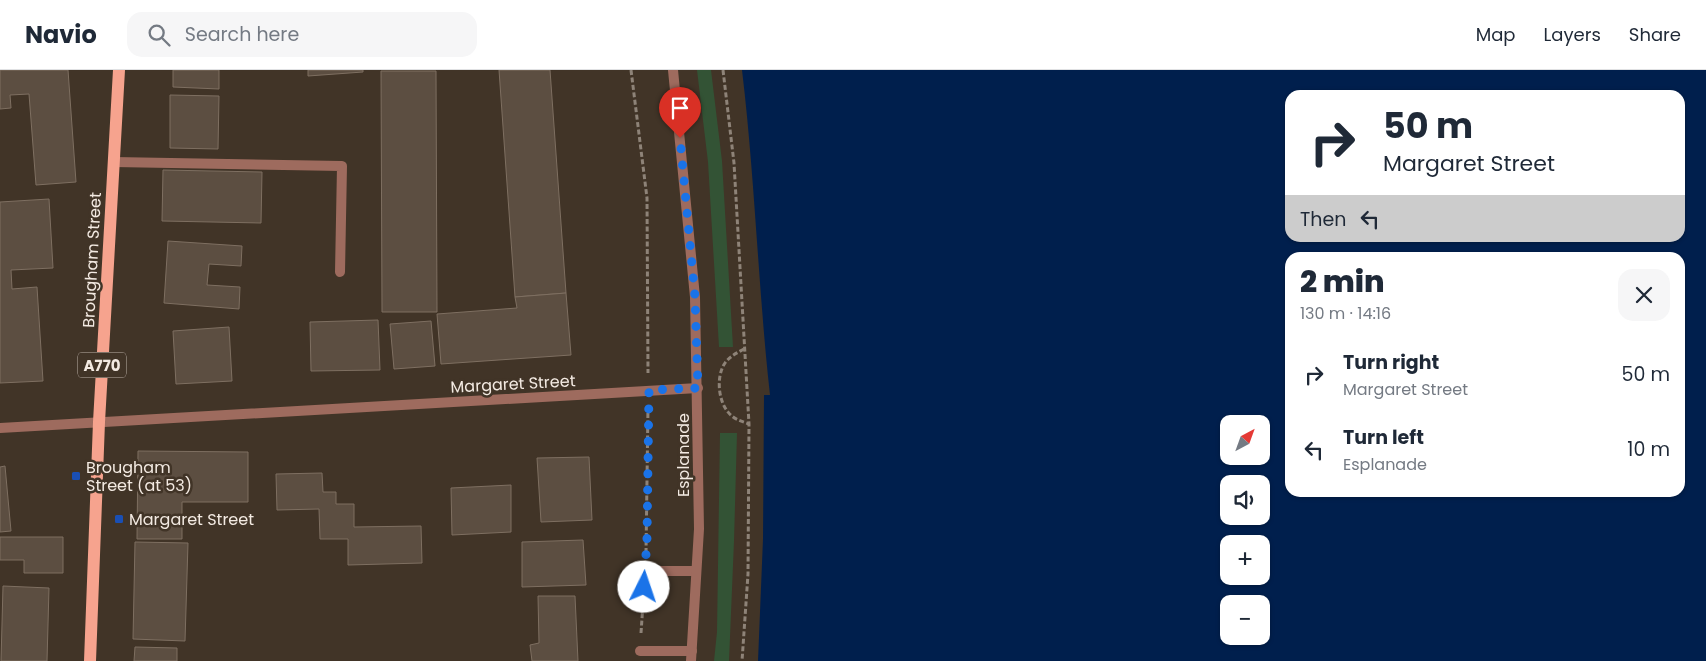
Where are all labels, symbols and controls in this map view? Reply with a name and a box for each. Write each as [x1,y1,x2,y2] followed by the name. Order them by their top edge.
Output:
[127,12,477,57] search box
[25,18,97,51] text: Navio
[145,21,173,49] icon: search
[185,21,299,48] text: Search here
[1476,22,1516,47] text: Map
[1544,22,1601,47] text: Layers
[1629,22,1681,47] text: Share
[659,87,701,138] pin
[666,94,694,122] icon: arrive
[1383,101,1473,150] text: 50 m
[1300,110,1365,175] icon: right
[1383,148,1555,179] text: Margaret Street
[77,191,107,328] street label: Brougham Street
[1356,205,1384,233] icon: left
[1300,206,1346,233] text: Then
[1300,260,1385,303] text: 2 min
[1618,269,1670,321] button: close
[1300,302,1391,325] text: 130 m · 14:16
[1343,349,1439,376] text: Turn right
[78,352,126,378] road number: A770
[1300,361,1328,389] icon: right
[1621,361,1670,388] text: 50 m
[450,369,576,399] street label: Margaret Street
[1343,378,1468,401] text: Margaret Street
[672,413,695,497] street label: Esplanade
[1220,415,1270,465] north arrow
[1220,415,1270,645] map controls
[1343,424,1424,451] text: Turn left
[1300,436,1328,464] icon: left
[1627,436,1670,463] text: 10 m
[1343,453,1427,476] text: Esplanade
[86,456,192,497] place label: Brougham Street (at 53)
[70,470,82,482] marker: Brougham Street (at 53)
[1220,475,1270,525] button: sound
[129,508,254,531] place label: Margaret Street
[113,513,125,525] marker: Margaret Street
[1220,535,1270,585] button: +
[617,560,669,612] position arrow
[1220,595,1270,645] button: −

